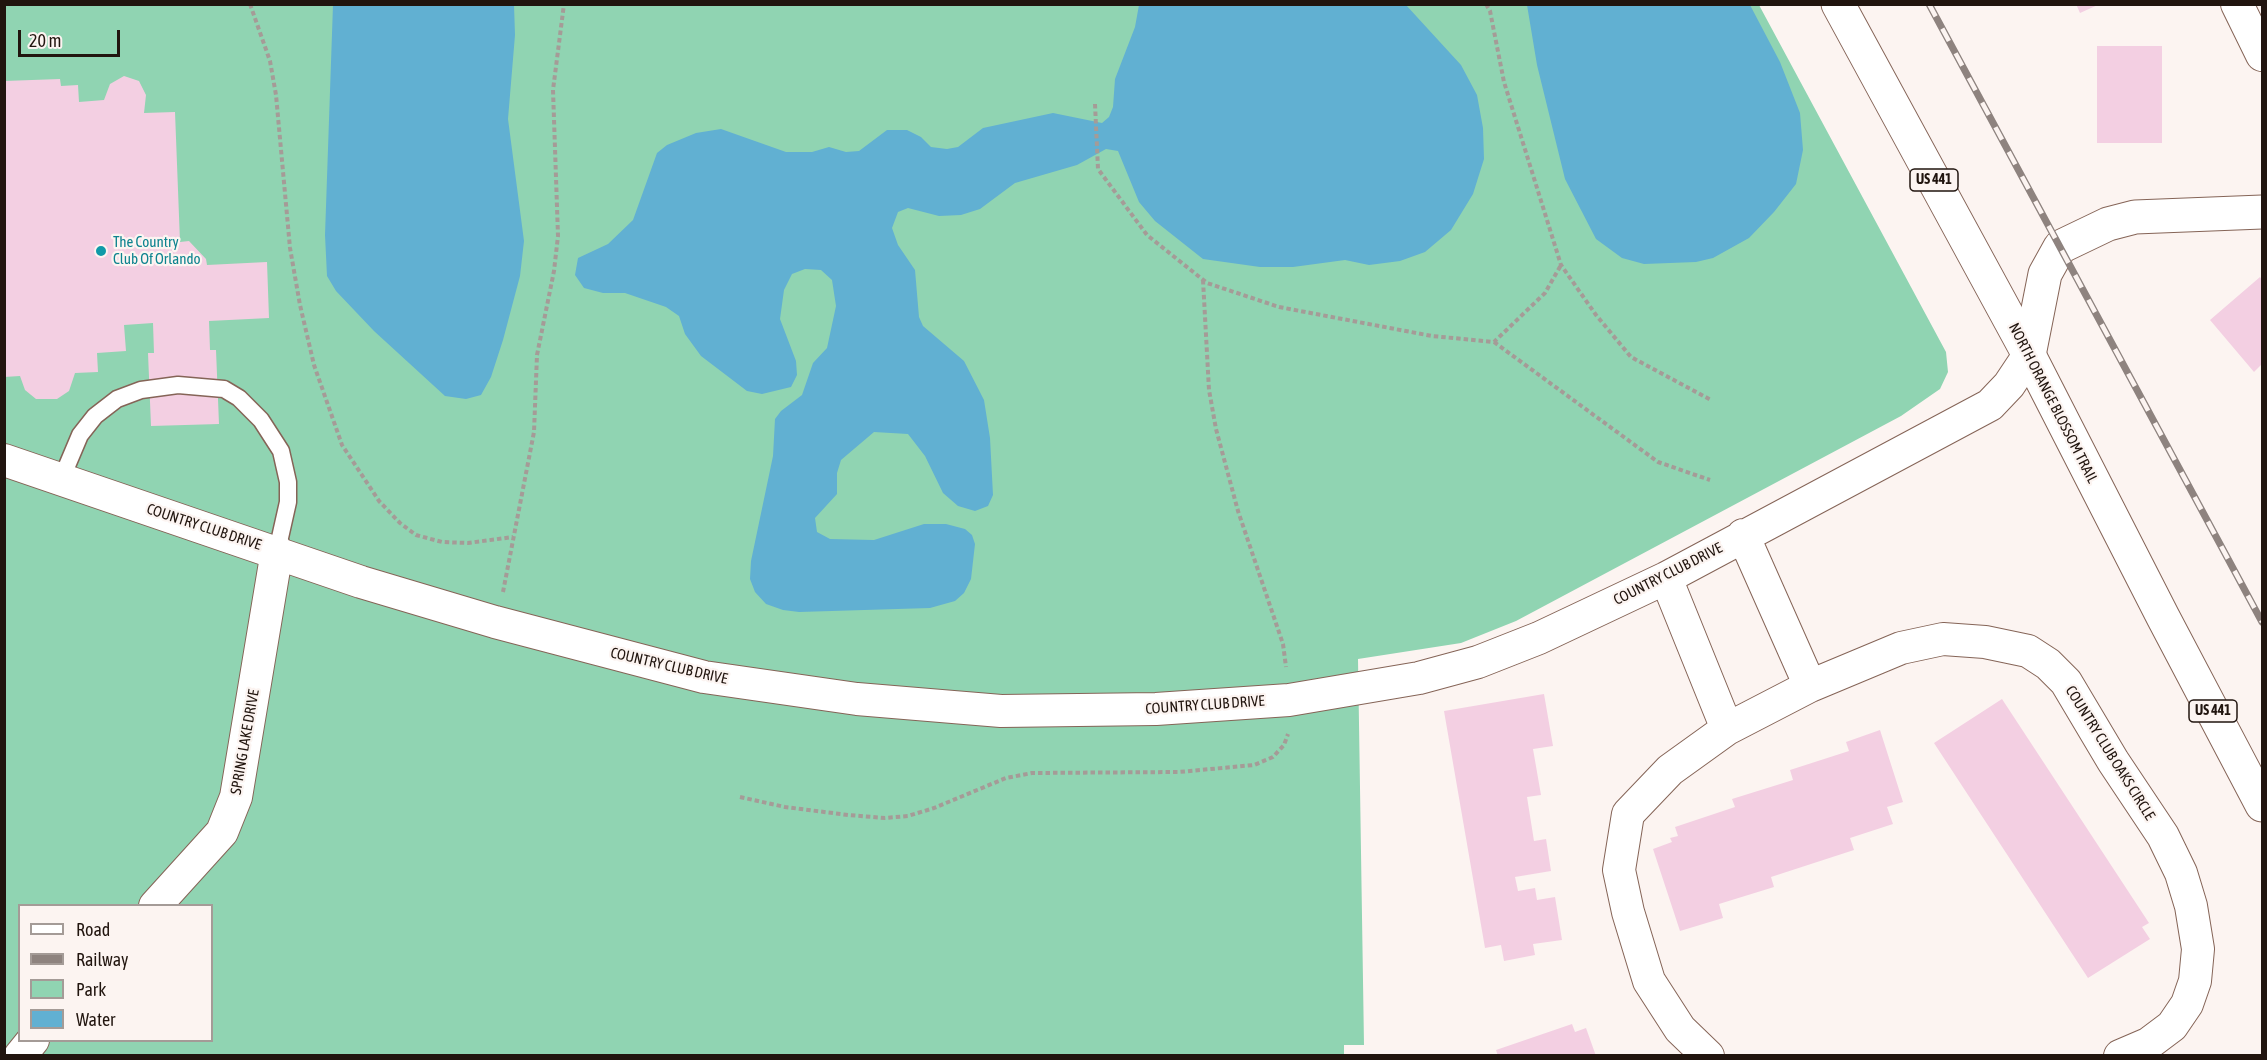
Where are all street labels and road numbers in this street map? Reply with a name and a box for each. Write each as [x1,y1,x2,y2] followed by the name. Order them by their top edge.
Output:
[1910,169,1958,191] road number: US 441
[2005,320,2101,486] street label: NORTH ORANGE BLOSSOM TRAIL
[144,500,264,554] street label: COUNTRY CLUB DRIVE
[1611,539,1725,609] street label: COUNTRY CLUB DRIVE
[609,644,729,688] street label: COUNTRY CLUB DRIVE
[2061,683,2159,823] street label: COUNTRY CLUB OAKS CIRCLE
[227,688,263,796] street label: SPRING LAKE DRIVE
[1145,692,1265,718] street label: COUNTRY CLUB DRIVE
[2189,700,2237,722] road number: US 441

